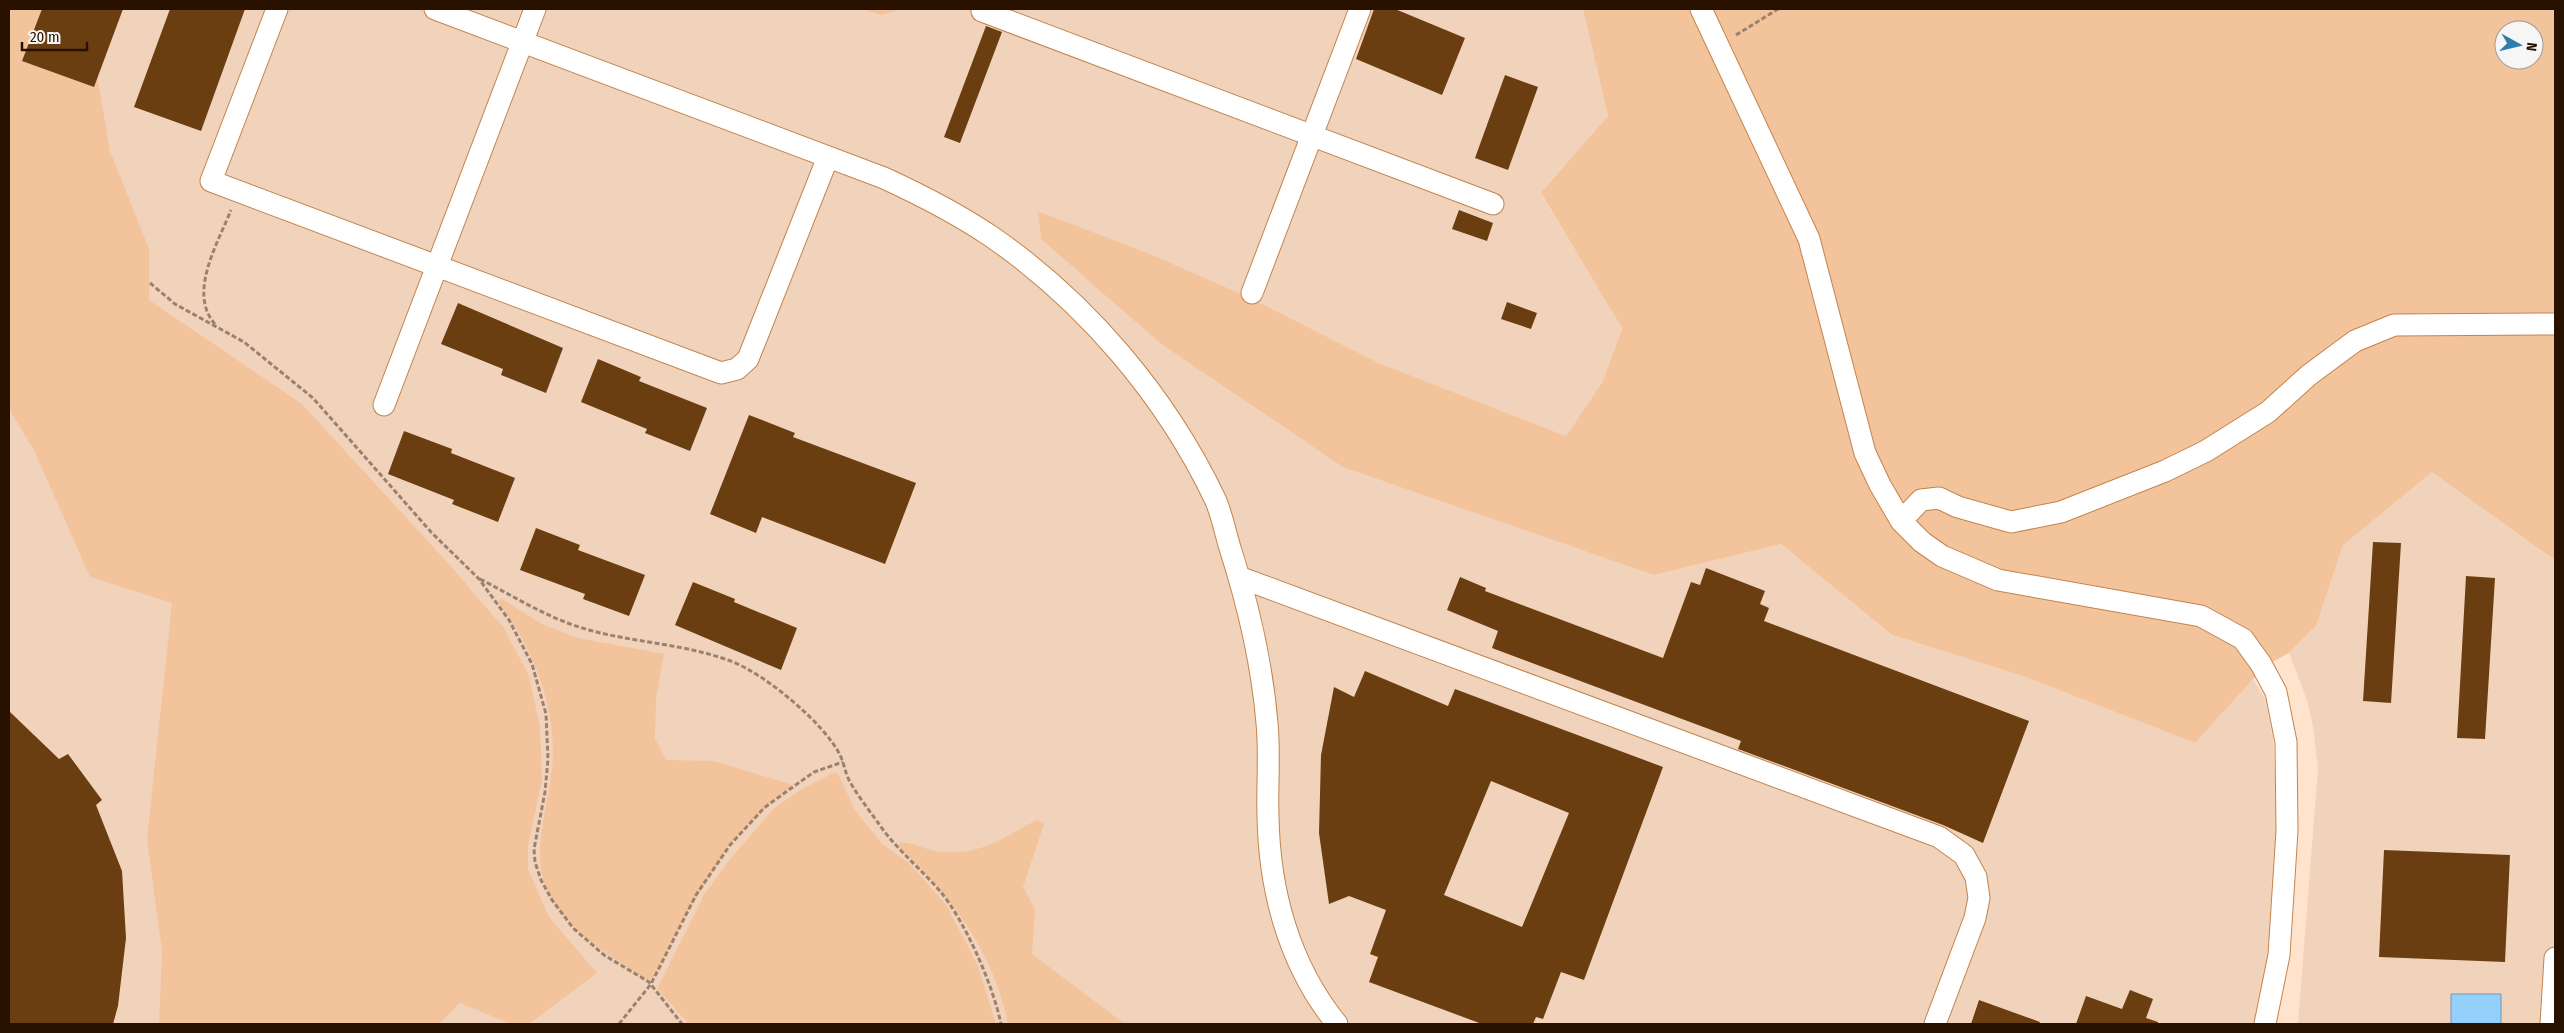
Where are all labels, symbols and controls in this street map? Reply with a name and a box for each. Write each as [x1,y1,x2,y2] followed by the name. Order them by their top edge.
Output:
[22,20,88,52] scale bar
[2494,20,2544,70] north arrow
[30,28,60,46] text: 20 m
[2522,41,2540,52] text: N

